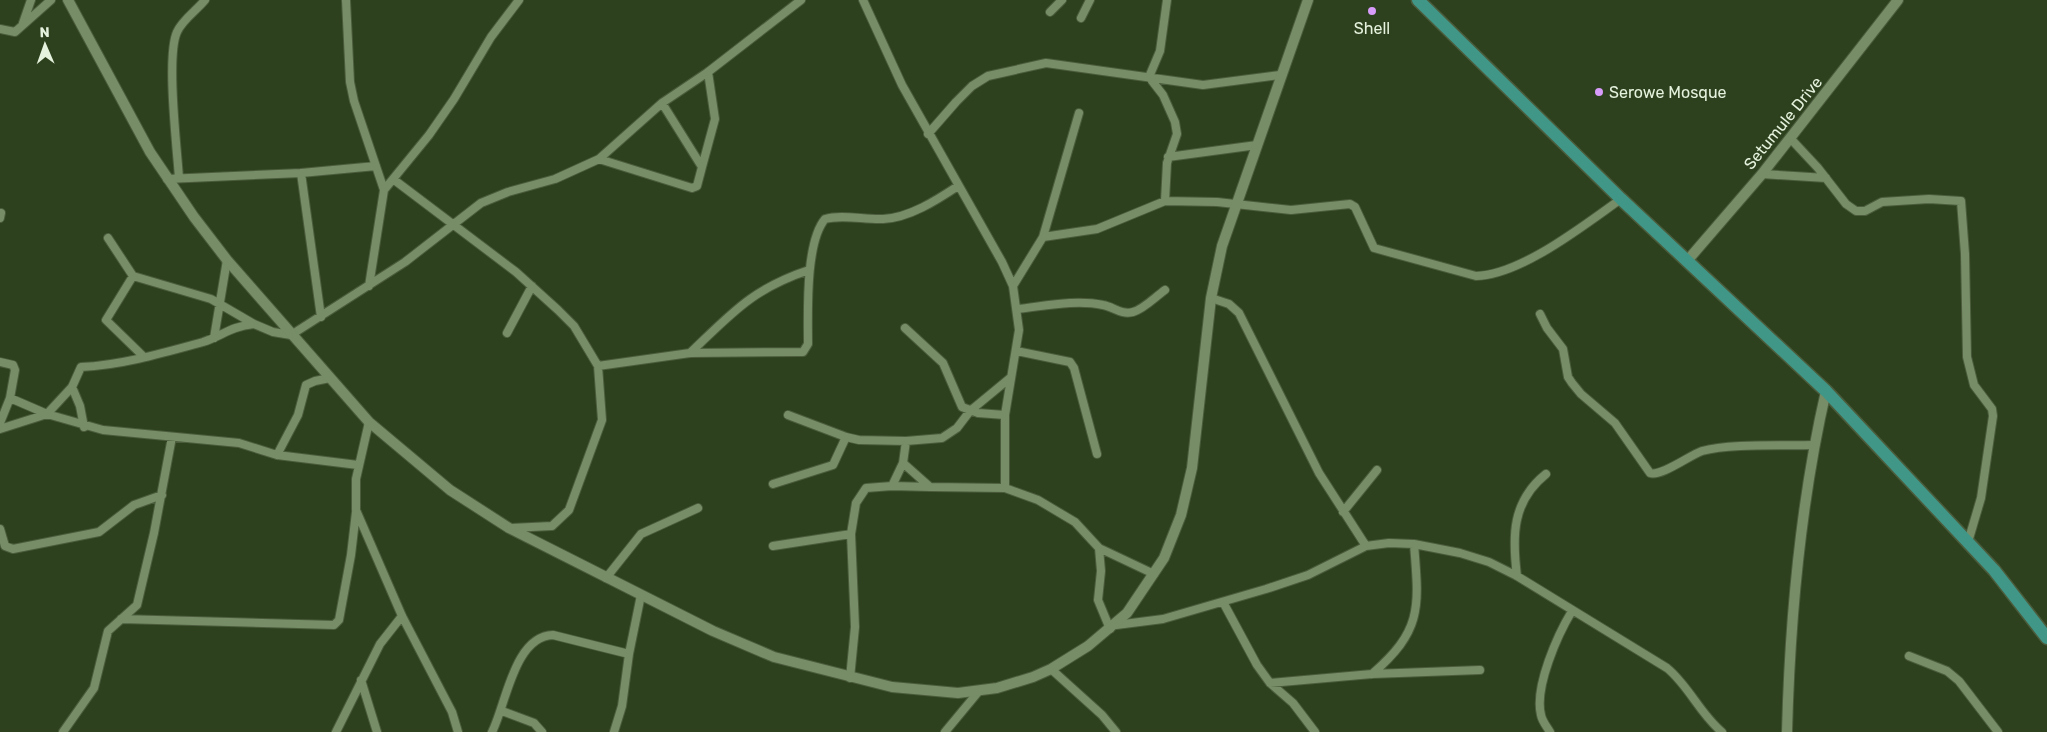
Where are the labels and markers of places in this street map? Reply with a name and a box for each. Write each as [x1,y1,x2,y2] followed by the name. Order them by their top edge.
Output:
[1366,5,1378,17] marker: Shell
[1354,19,1390,38] place label: Shell
[1609,83,1727,102] place label: Serowe Mosque
[1593,86,1605,98] marker: Serowe Mosque

